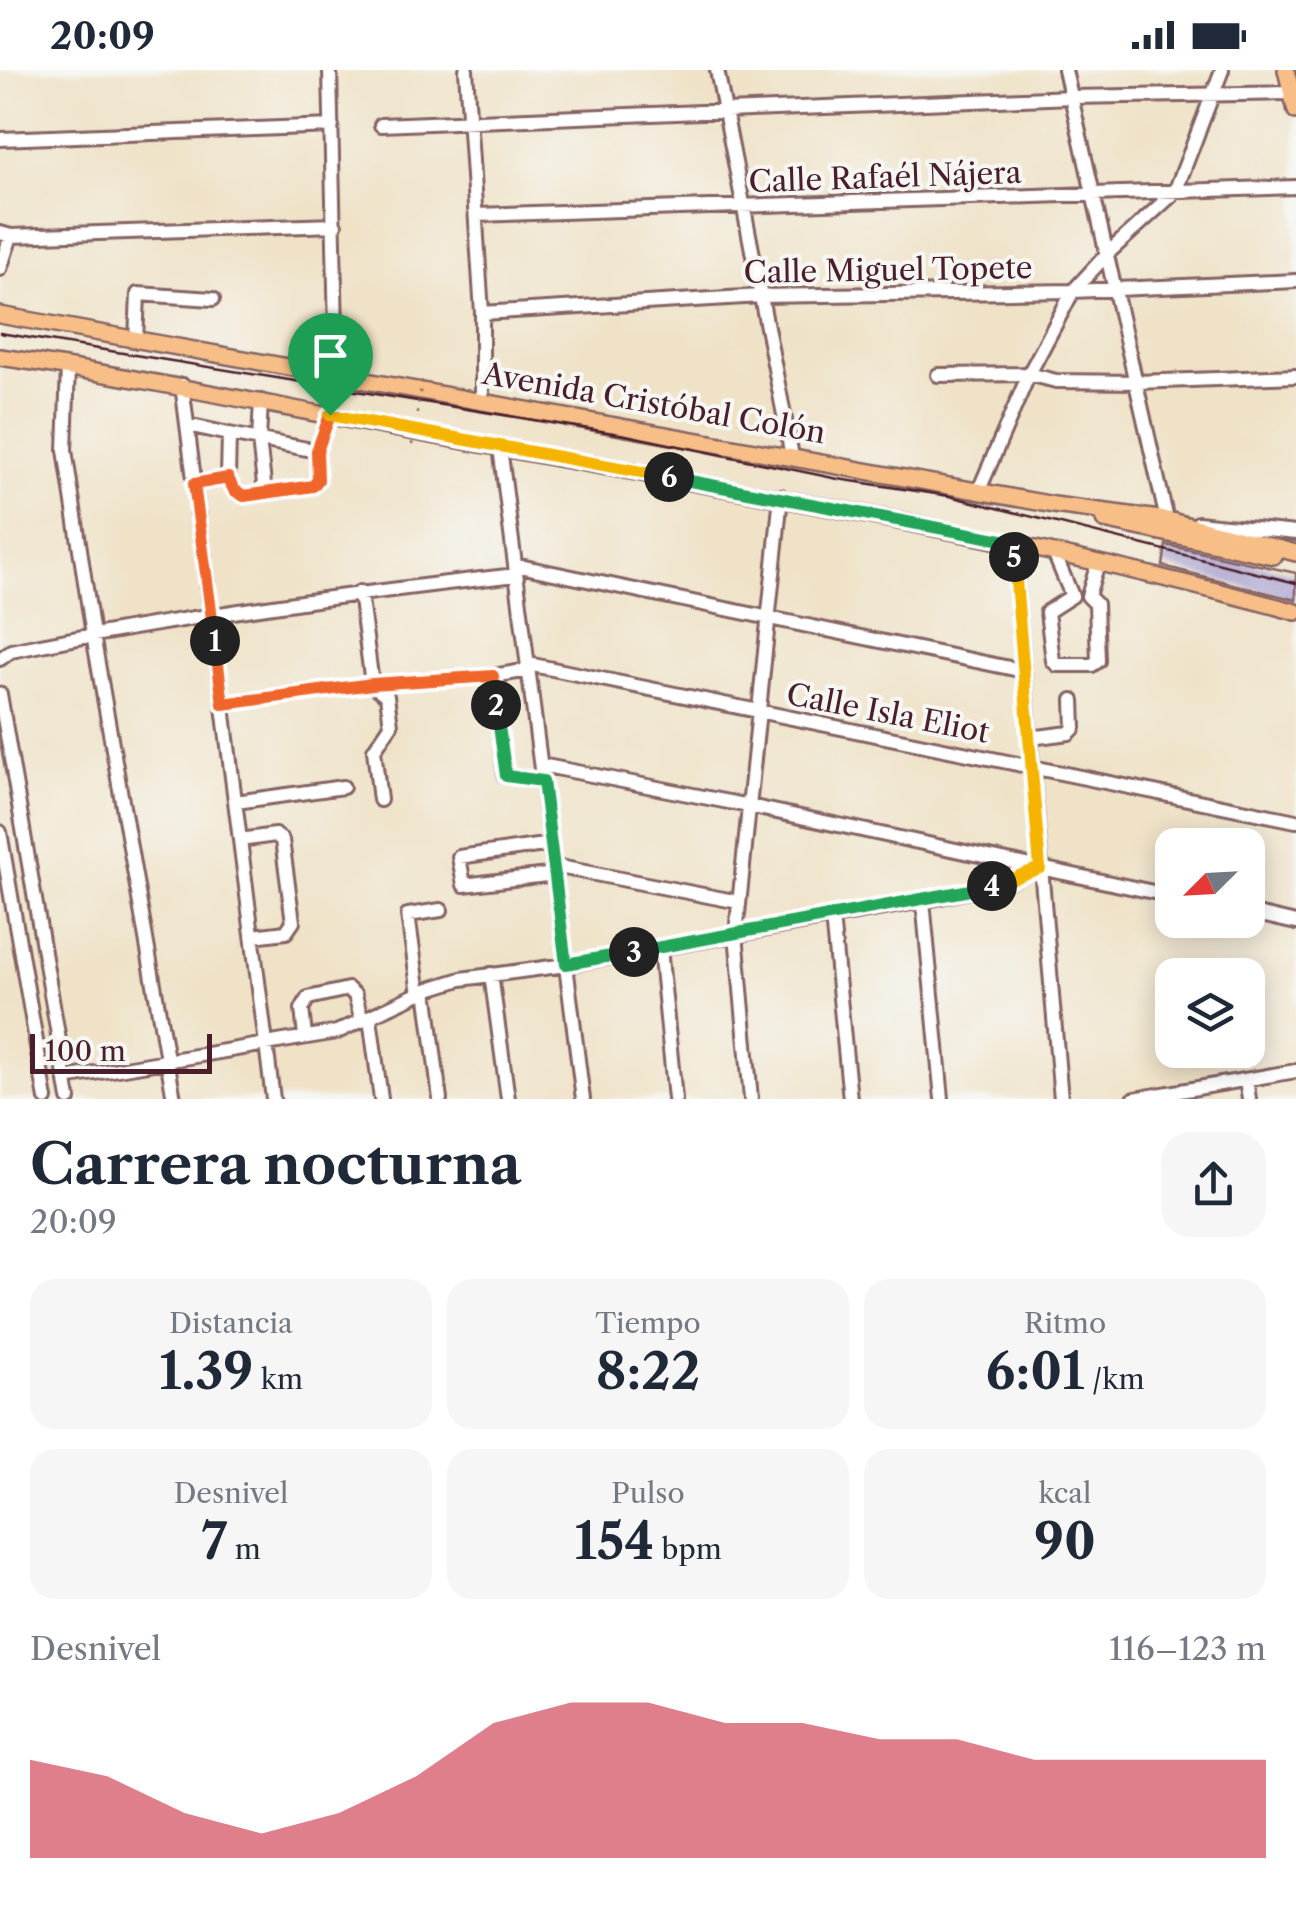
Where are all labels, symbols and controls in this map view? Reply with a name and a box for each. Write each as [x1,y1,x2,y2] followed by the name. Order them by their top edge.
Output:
[50,12,155,59] text: 20:09
[748,154,1022,200] street label: Calle Rafaél Nájera
[743,249,1033,291] street label: Calle Miguel Topete
[288,313,373,416] pin
[303,328,358,383] icon: arrive
[479,354,829,451] street label: Avenida Cristóbal Colón
[644,452,694,502] pin: 6
[661,460,677,494] text: 6
[989,532,1039,582] pin: 5
[1006,540,1022,574] text: 5
[190,616,240,666] pin: 1
[209,624,221,658] text: 1
[783,675,993,751] street label: Calle Isla Eliot
[471,680,521,730] pin: 2
[488,688,504,722] text: 2
[1155,828,1265,938] north arrow
[1155,828,1265,1068] map controls
[967,861,1017,911] pin: 4
[984,869,1000,903] text: 4
[609,927,659,977] pin: 3
[626,935,642,969] text: 3
[1155,958,1265,1068] button: layers
[30,1029,212,1074] scale bar
[45,1034,126,1068] text: 100 m
[30,1131,521,1198] text: Carrera nocturna
[1161,1132,1266,1237] button: share
[30,1202,117,1241] text: 20:09
[169,1306,293,1340] text: Distancia
[595,1306,701,1340] text: Tiempo
[1024,1306,1106,1340] text: Ritmo
[159,1340,253,1402] text: 1.39
[596,1340,700,1402] text: 8:22
[986,1340,1085,1402] text: 6:01
[253,1362,303,1396] text: km
[1085,1362,1144,1396] text: /km
[174,1476,288,1510] text: Desnivel
[611,1476,685,1510] text: Pulso
[1039,1476,1091,1510] text: kcal
[201,1510,227,1572] text: 7
[574,1510,654,1572] text: 154
[1034,1510,1096,1572] text: 90
[227,1532,261,1566] text: m
[654,1532,722,1566] text: bpm
[30,1629,161,1668] text: Desnivel
[1109,1629,1266,1668] text: 116–123 m

